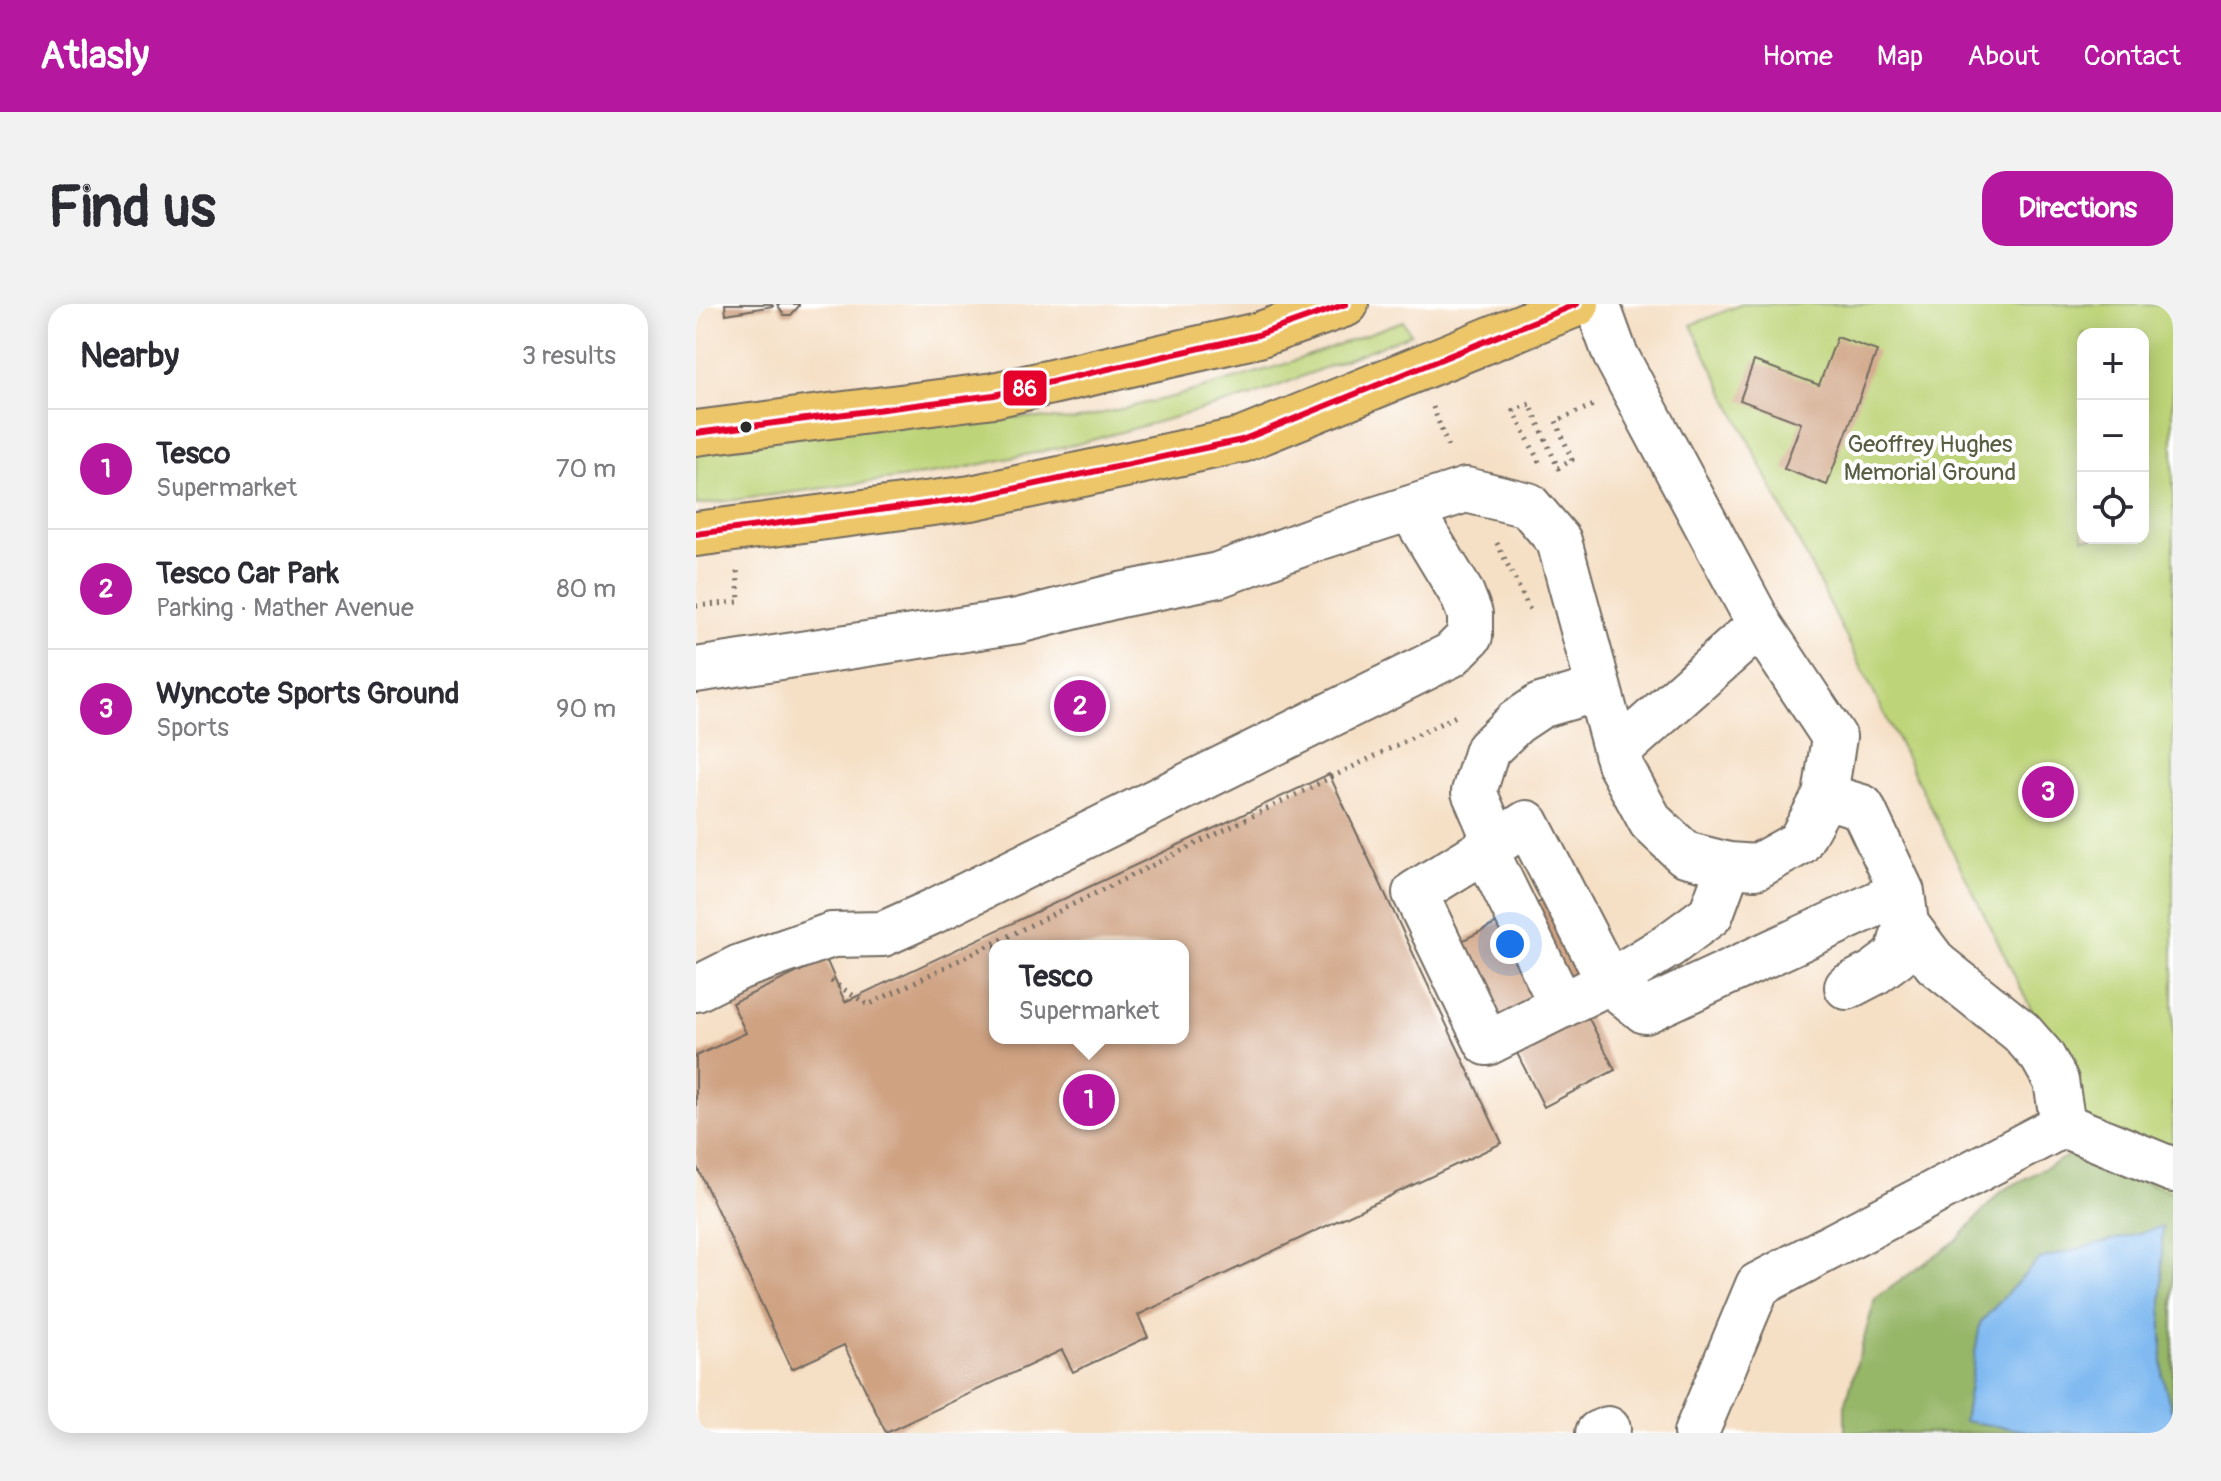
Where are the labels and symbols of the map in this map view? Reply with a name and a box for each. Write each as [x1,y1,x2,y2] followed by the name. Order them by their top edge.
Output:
[1002,369,1048,407] line badge: 86
[1013,375,1037,403] text: 86
[738,419,754,435] unlabelled marker
[1844,430,2016,487] park label: Geoffrey Hughes Memorial Ground
[1054,676,1106,736] pin: 2
[2022,762,2074,822] pin: 3
[1490,924,1530,964] your location
[1063,1070,1115,1130] pin: 1

